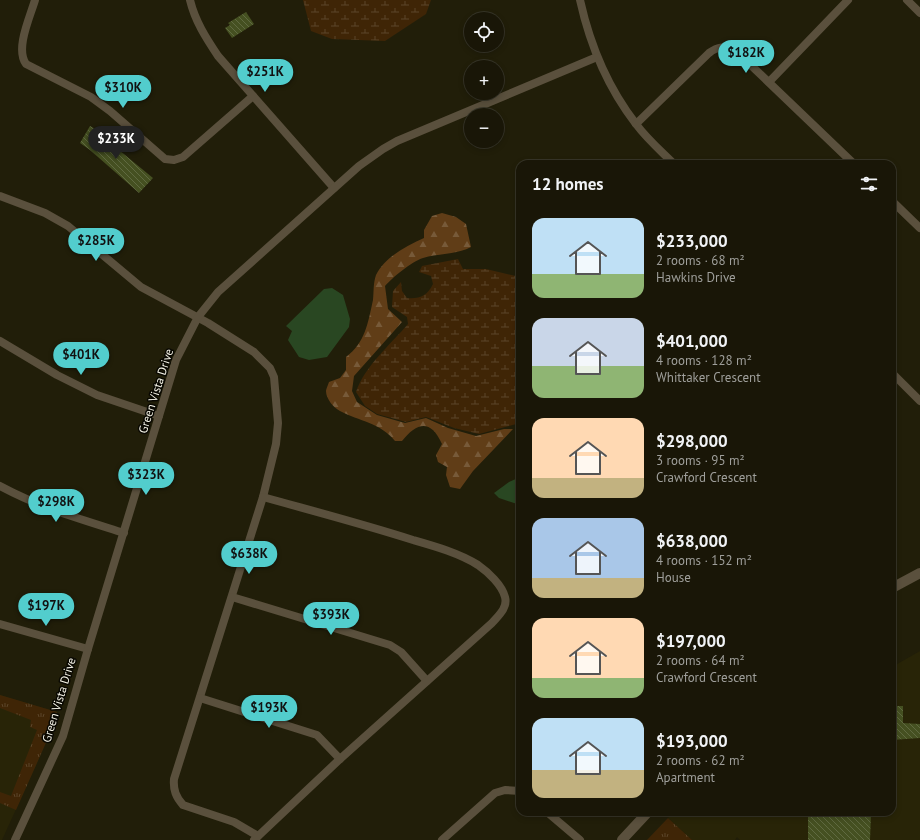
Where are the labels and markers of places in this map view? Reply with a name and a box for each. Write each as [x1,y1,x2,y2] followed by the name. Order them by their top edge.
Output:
[718,40,774,74] pin: $182K
[237,59,293,93] pin: $251K
[95,75,151,109] pin: $310K
[88,126,144,160] pin: $233K
[68,228,124,262] pin: $285K
[53,342,109,376] pin: $401K
[118,462,174,496] pin: $323K
[28,489,84,523] pin: $298K
[221,541,277,575] pin: $638K
[18,593,74,627] pin: $197K
[303,602,359,636] pin: $393K
[241,695,297,729] pin: $193K

